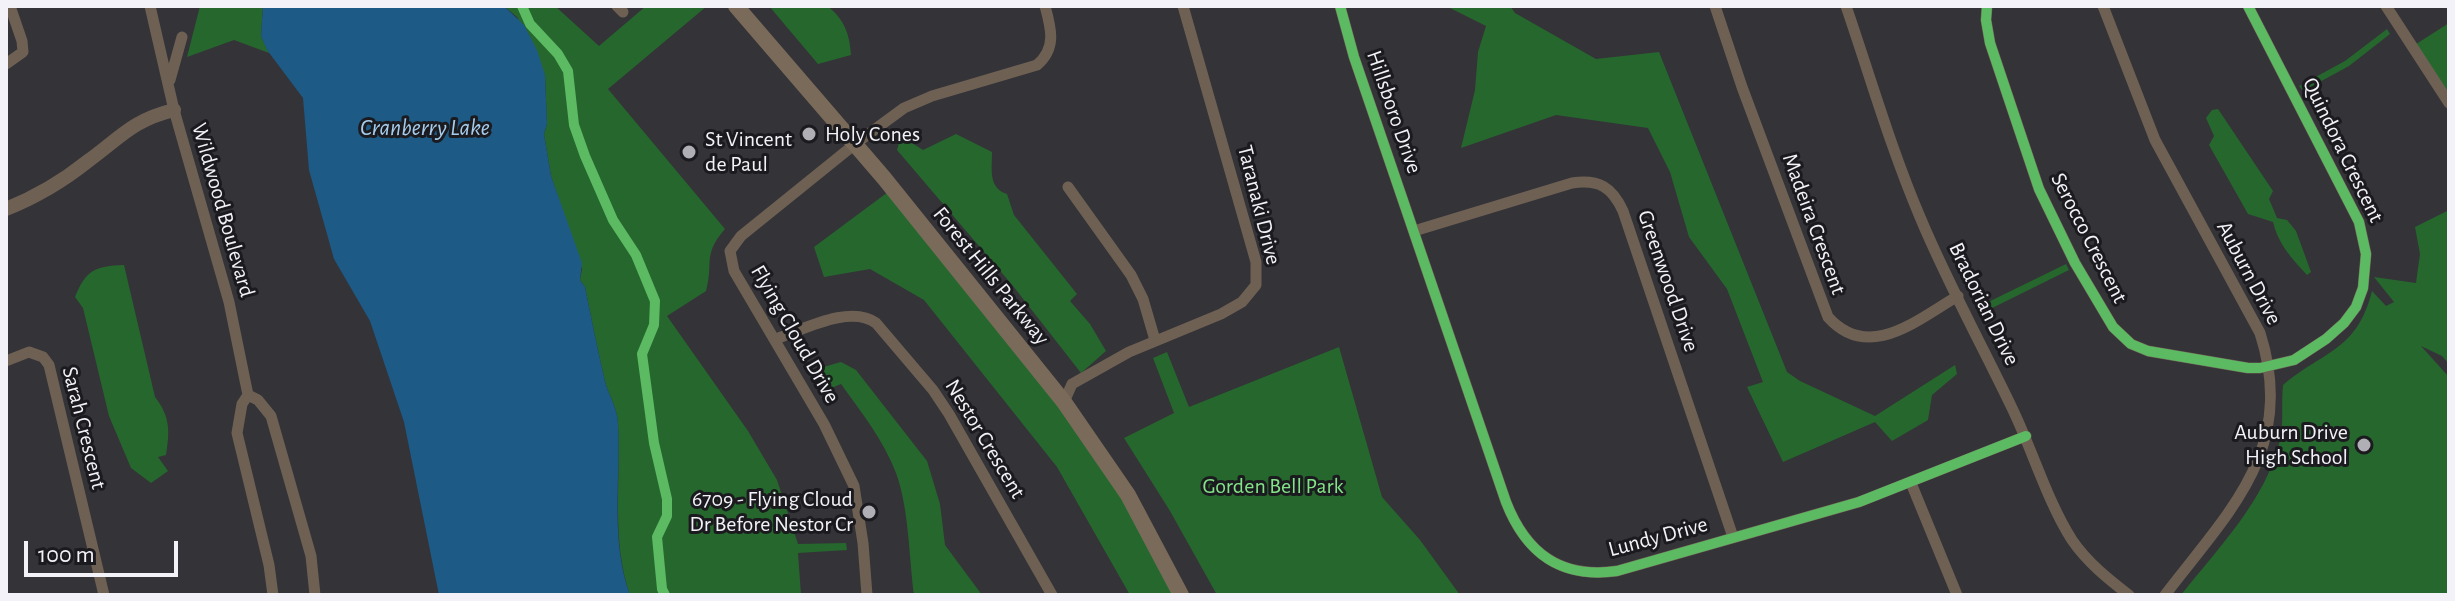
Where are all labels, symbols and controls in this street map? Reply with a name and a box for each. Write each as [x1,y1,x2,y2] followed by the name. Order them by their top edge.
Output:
[1361,47,1427,177] street label: Hillsboro Drive
[2297,73,2389,227] street label: Quindora Crescent
[360,114,490,142] water label: Cranberry Lake
[186,120,260,300] street label: Wildwood Boulevard
[825,121,920,147] place label: Holy Cones
[800,125,818,143] marker: Holy Cones
[705,126,792,178] place label: St Vincent de Paul
[1231,142,1287,268] street label: Taranaki Drive
[680,143,698,161] marker: St Vincent de Paul
[1776,150,1852,298] street label: Madeira Crescent
[2045,168,2133,308] street label: Serocco Crescent
[927,202,1055,350] street label: Forest Hills Parkway
[1631,207,1705,355] street label: Greenwood Drive
[2211,217,2287,329] street label: Auburn Drive
[1943,238,2025,370] street label: Bradorian Drive
[745,260,845,408] street label: Flying Cloud Drive
[56,364,112,492] street label: Sarah Crescent
[939,375,1031,503] street label: Nestor Crescent
[2234,419,2348,470] place label: Auburn Drive High School
[2355,436,2373,454] marker: Auburn Drive High School
[1202,473,1344,499] park label: Gorden Bell Park
[690,486,853,538] place label: 6709 - Flying Cloud Dr Before Nestor Cr
[860,503,878,521] marker: 6709 - Flying Cloud Dr Before Nestor Cr
[1605,511,1711,563] street label: Lundy Drive
[28,525,182,575] scale bar
[38,543,95,567] text: 100 m

